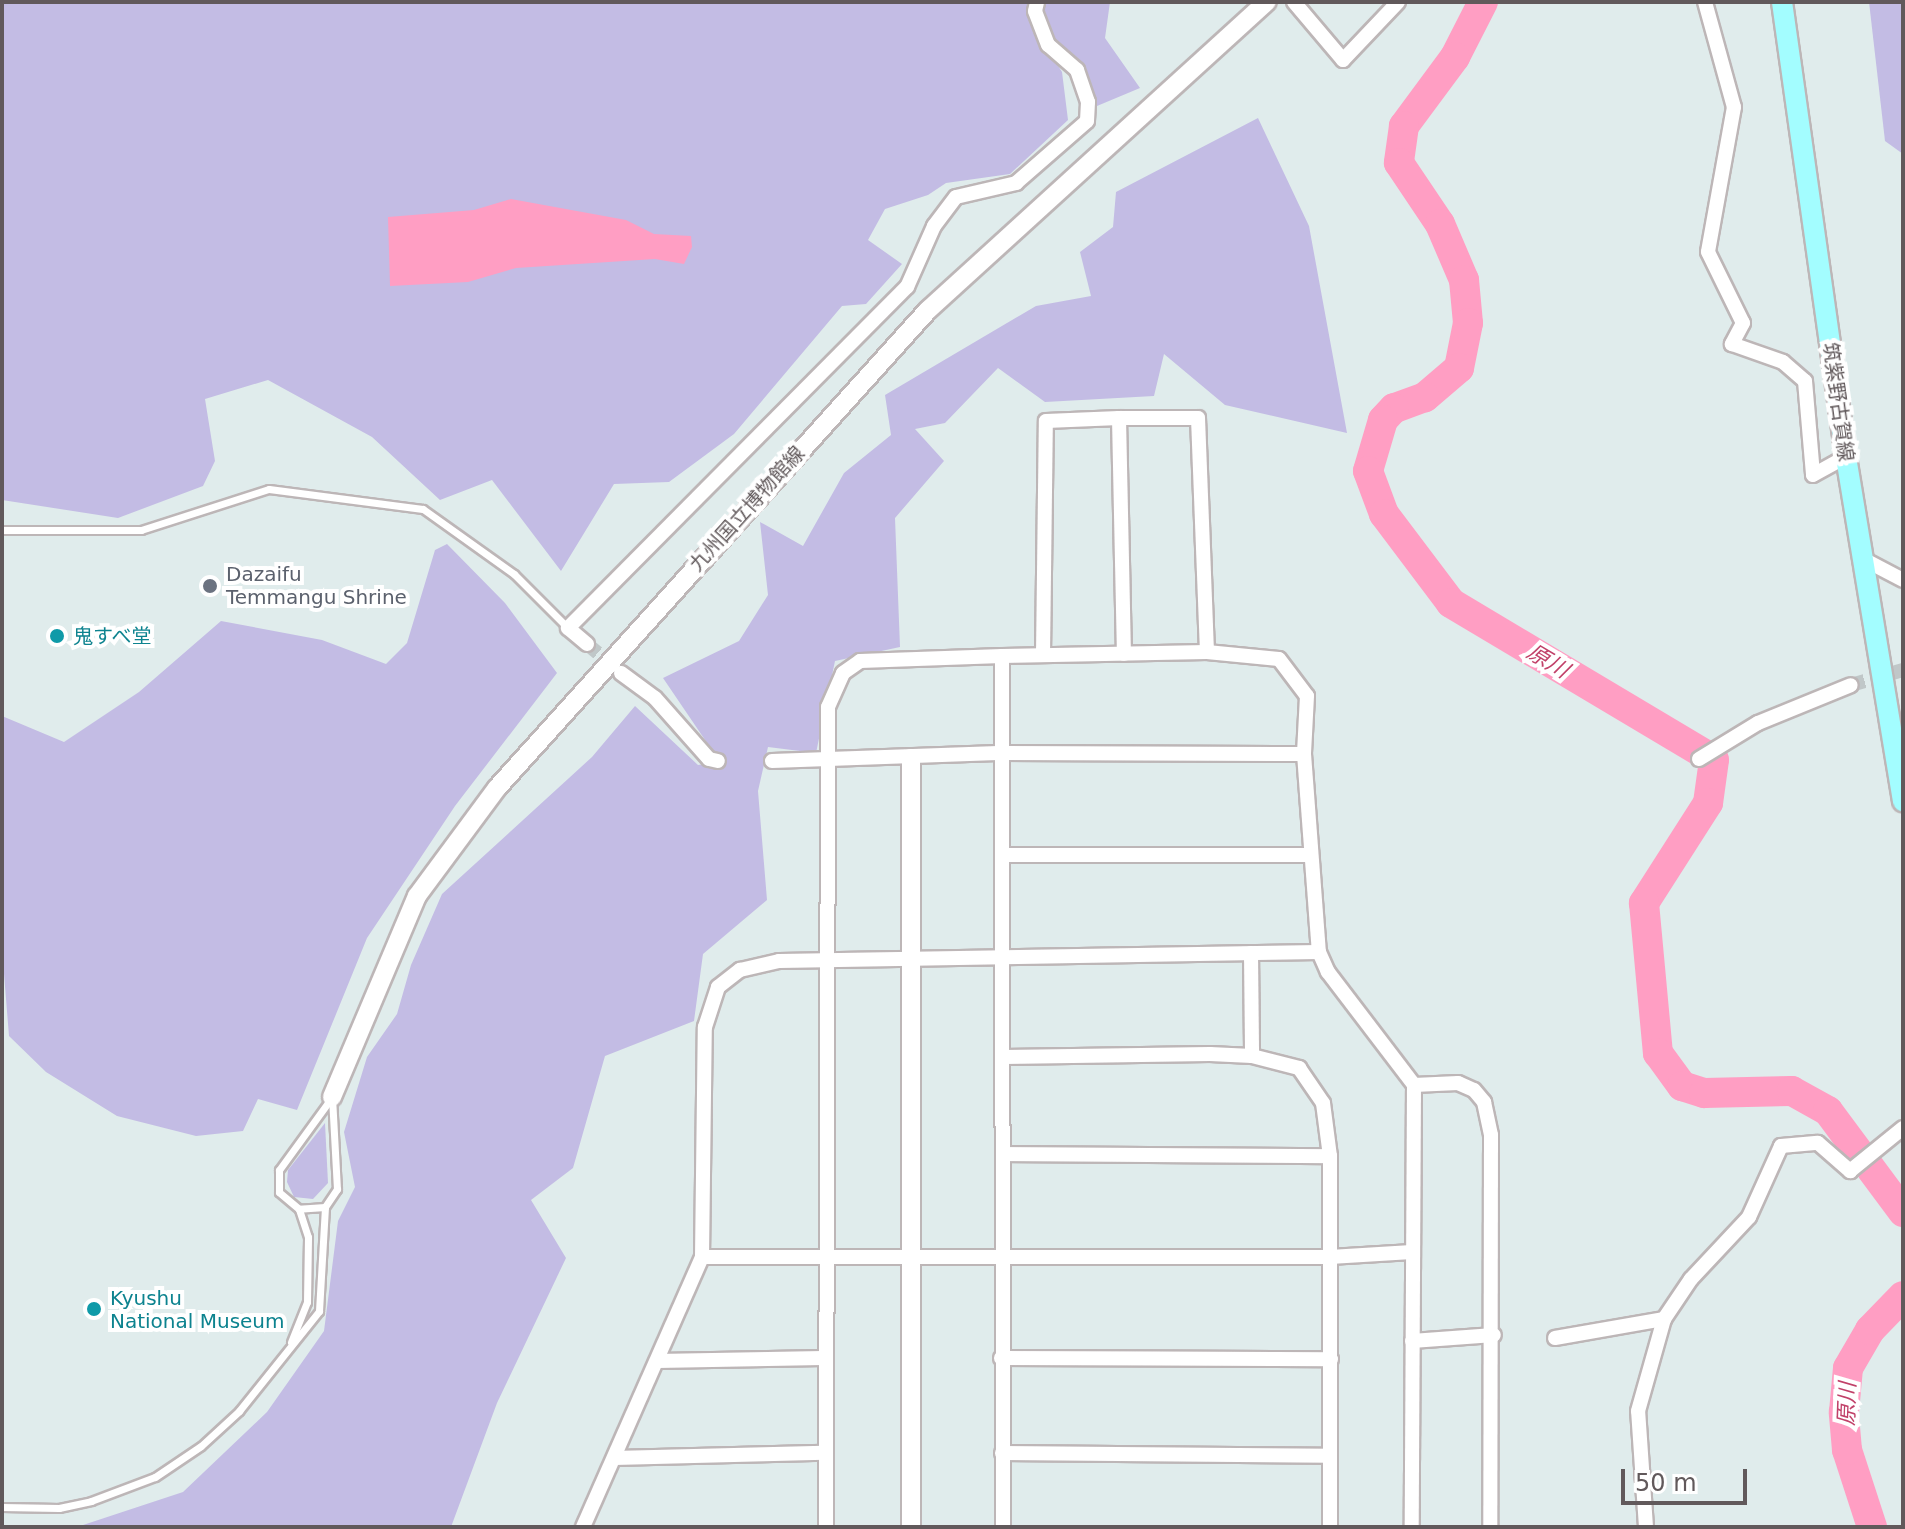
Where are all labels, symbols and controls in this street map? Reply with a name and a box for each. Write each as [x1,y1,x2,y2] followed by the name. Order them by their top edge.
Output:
[1818,341,1858,463] street label: 筑紫野古賀線
[685,442,809,576] street label: 九州国立博物館線
[226,562,407,609] place label: Dazaifu Temmangu Shrine
[201,577,219,595] marker: Dazaifu Temmangu Shrine
[73,624,153,648] place label: 鬼すべ堂
[48,627,66,645] marker: 鬼すべ堂
[1522,638,1574,684] water label: 原川
[110,1286,285,1333] place label: Kyushu National Museum
[85,1300,103,1318] marker: Kyushu National Museum
[1833,1382,1861,1426] water label: 原川
[1625,1453,1751,1503] scale bar
[1635,1469,1697,1497] text: 50 m

